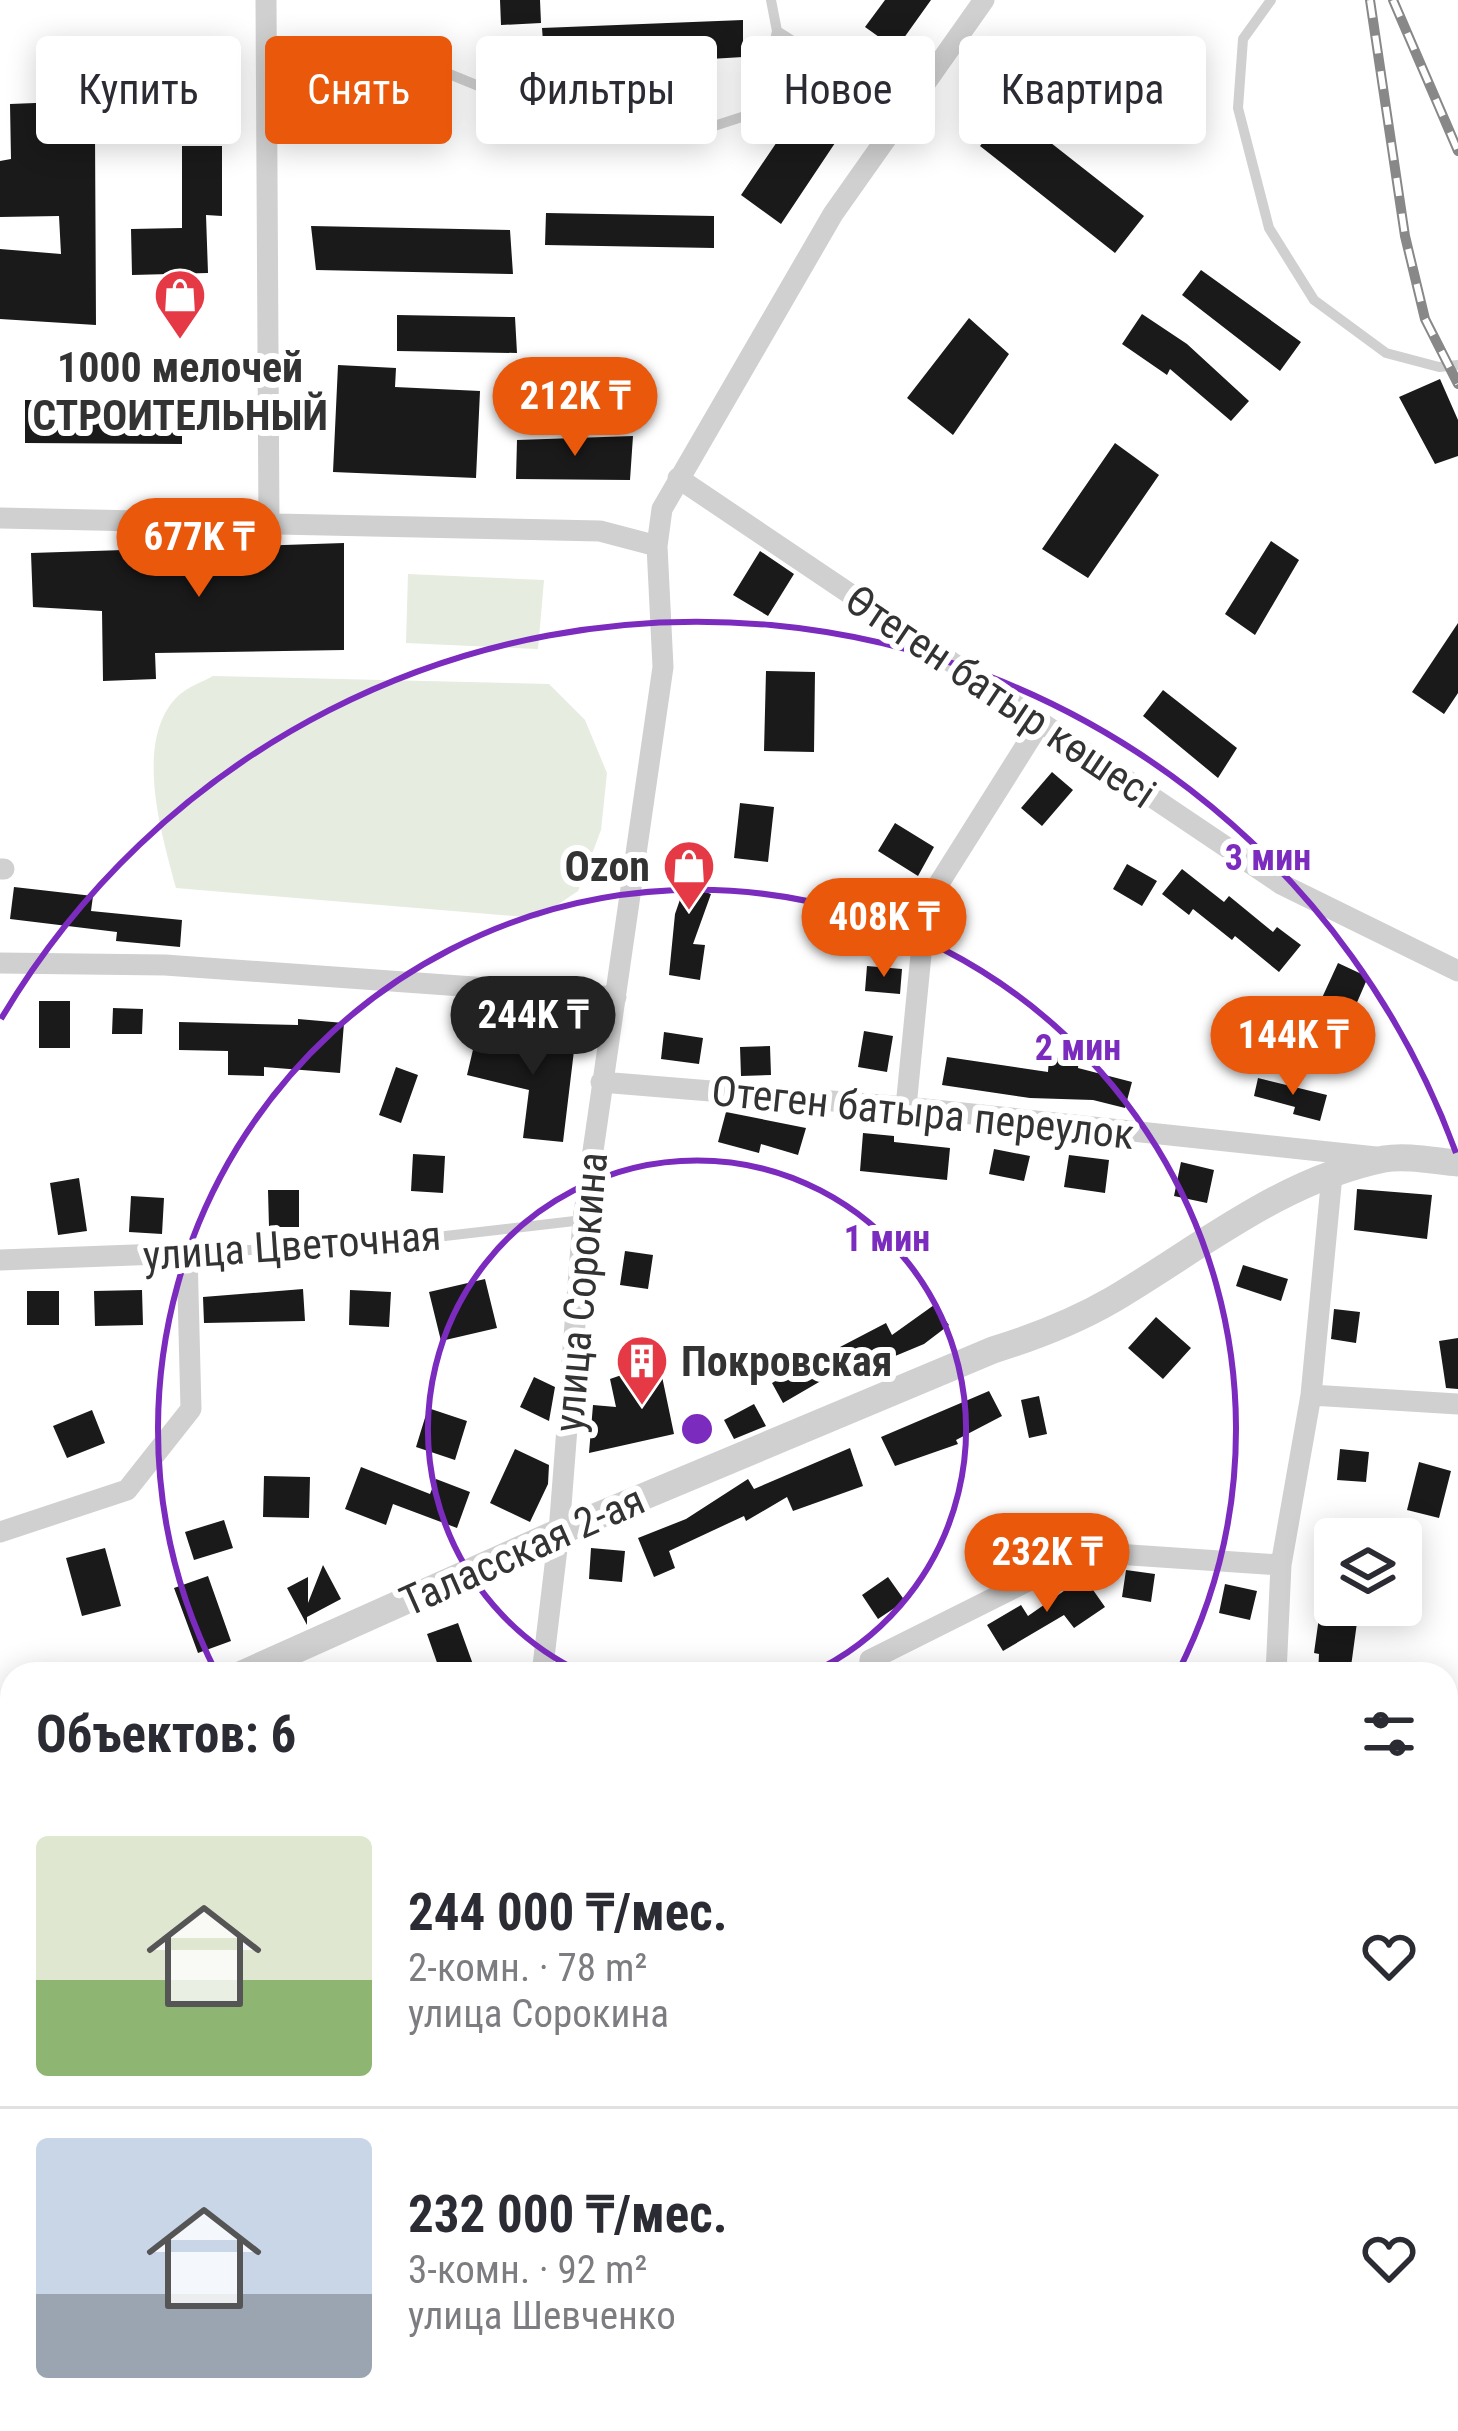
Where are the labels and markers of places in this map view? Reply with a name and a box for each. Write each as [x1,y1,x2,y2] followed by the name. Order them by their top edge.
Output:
[152,267,208,341] shop icon: 1000 мелочей СТРОИТЕЛЬНЫЙ
[32,343,328,440] place label: 1000 мелочей СТРОИТЕЛЬНЫЙ
[477,357,673,459] pin: 212K ₸
[101,498,297,600] pin: 677K ₸
[661,838,717,912] shop icon: Ozon
[564,842,650,891] place label: Ozon
[786,878,982,980] pin: 408K ₸
[435,976,631,1078] pin: 244K ₸
[1195,996,1391,1098] pin: 144K ₸
[614,1333,670,1407] building icon: Покровская
[681,1337,892,1386] place label: Покровская
[676,1408,718,1450] centre of rings
[949,1513,1145,1615] pin: 232K ₸

